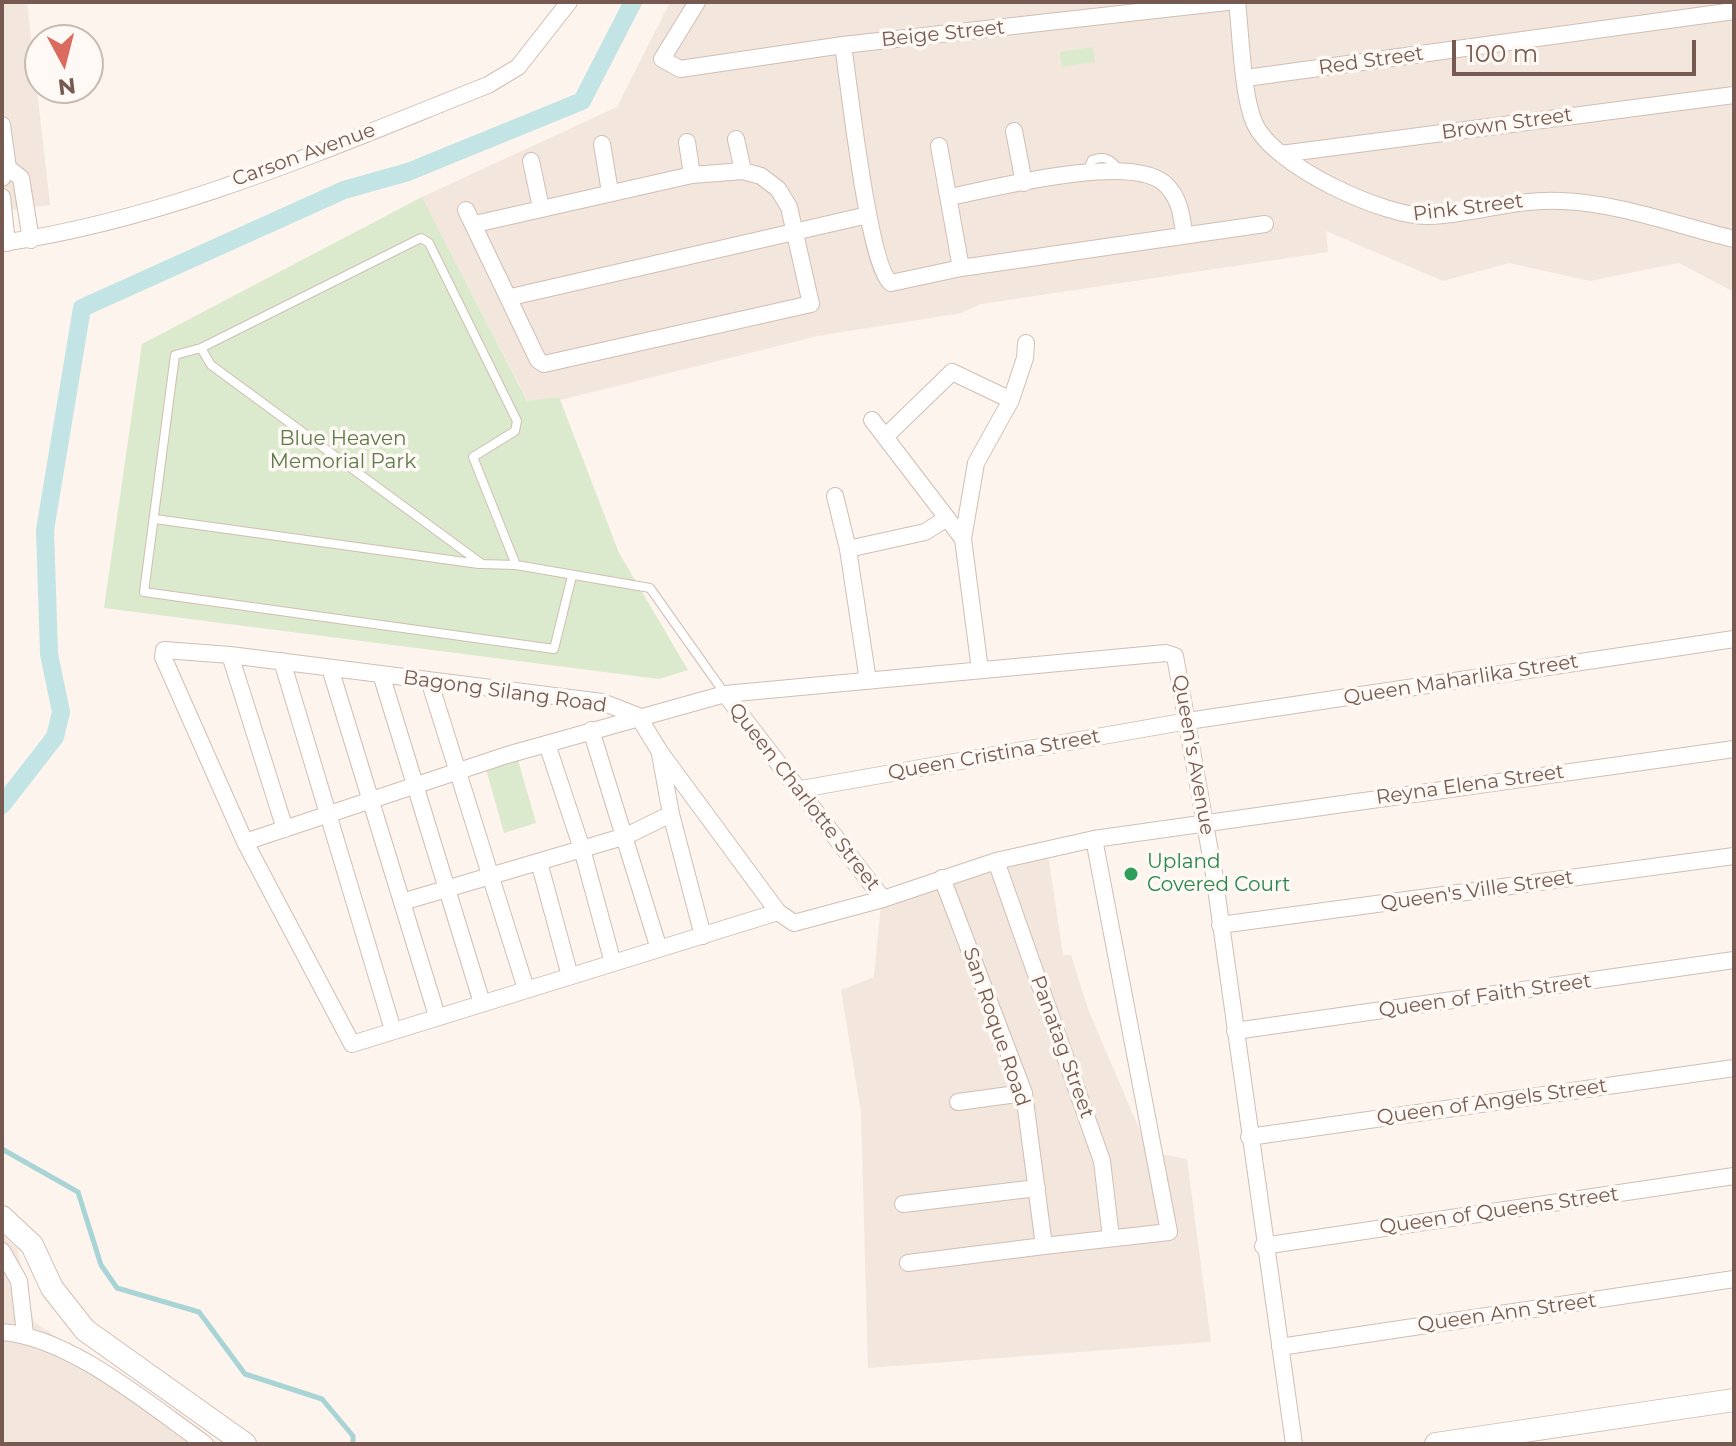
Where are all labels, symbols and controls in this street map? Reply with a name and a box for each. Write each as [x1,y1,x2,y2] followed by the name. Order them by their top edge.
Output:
[880,16,1006,52] street label: Beige Street
[24,24,104,104] north arrow
[1456,24,1700,74] scale bar
[1466,39,1538,68] text: 100 m
[1317,42,1425,80] street label: Red Street
[56,72,77,101] text: N
[1440,103,1574,145] street label: Brown Street
[229,118,379,192] street label: Carson Avenue
[1411,189,1525,227] street label: Pink Street
[270,427,416,474] park label: Blue Heaven Memorial Park
[1342,650,1580,710] street label: Queen Maharlika Street
[402,666,608,718] street label: Bagong Silang Road
[1167,673,1219,837] street label: Queen's Avenue
[723,698,885,896] street label: Queen Charlotte Street
[886,725,1102,785] street label: Queen Cristina Street
[1374,760,1566,810] street label: Reyna Elena Street
[1147,850,1290,897] place label: Upland Covered Court
[1122,865,1140,883] marker: Upland Covered Court
[1379,866,1575,916] street label: Queen's Ville Street
[958,944,1034,1110] street label: San Roque Road
[1377,969,1593,1023] street label: Queen of Faith Street
[1025,972,1099,1122] street label: Panatag Street
[1375,1074,1609,1130] street label: Queen of Angels Street
[1378,1182,1620,1240] street label: Queen of Queens Street
[1416,1289,1598,1337] street label: Queen Ann Street

